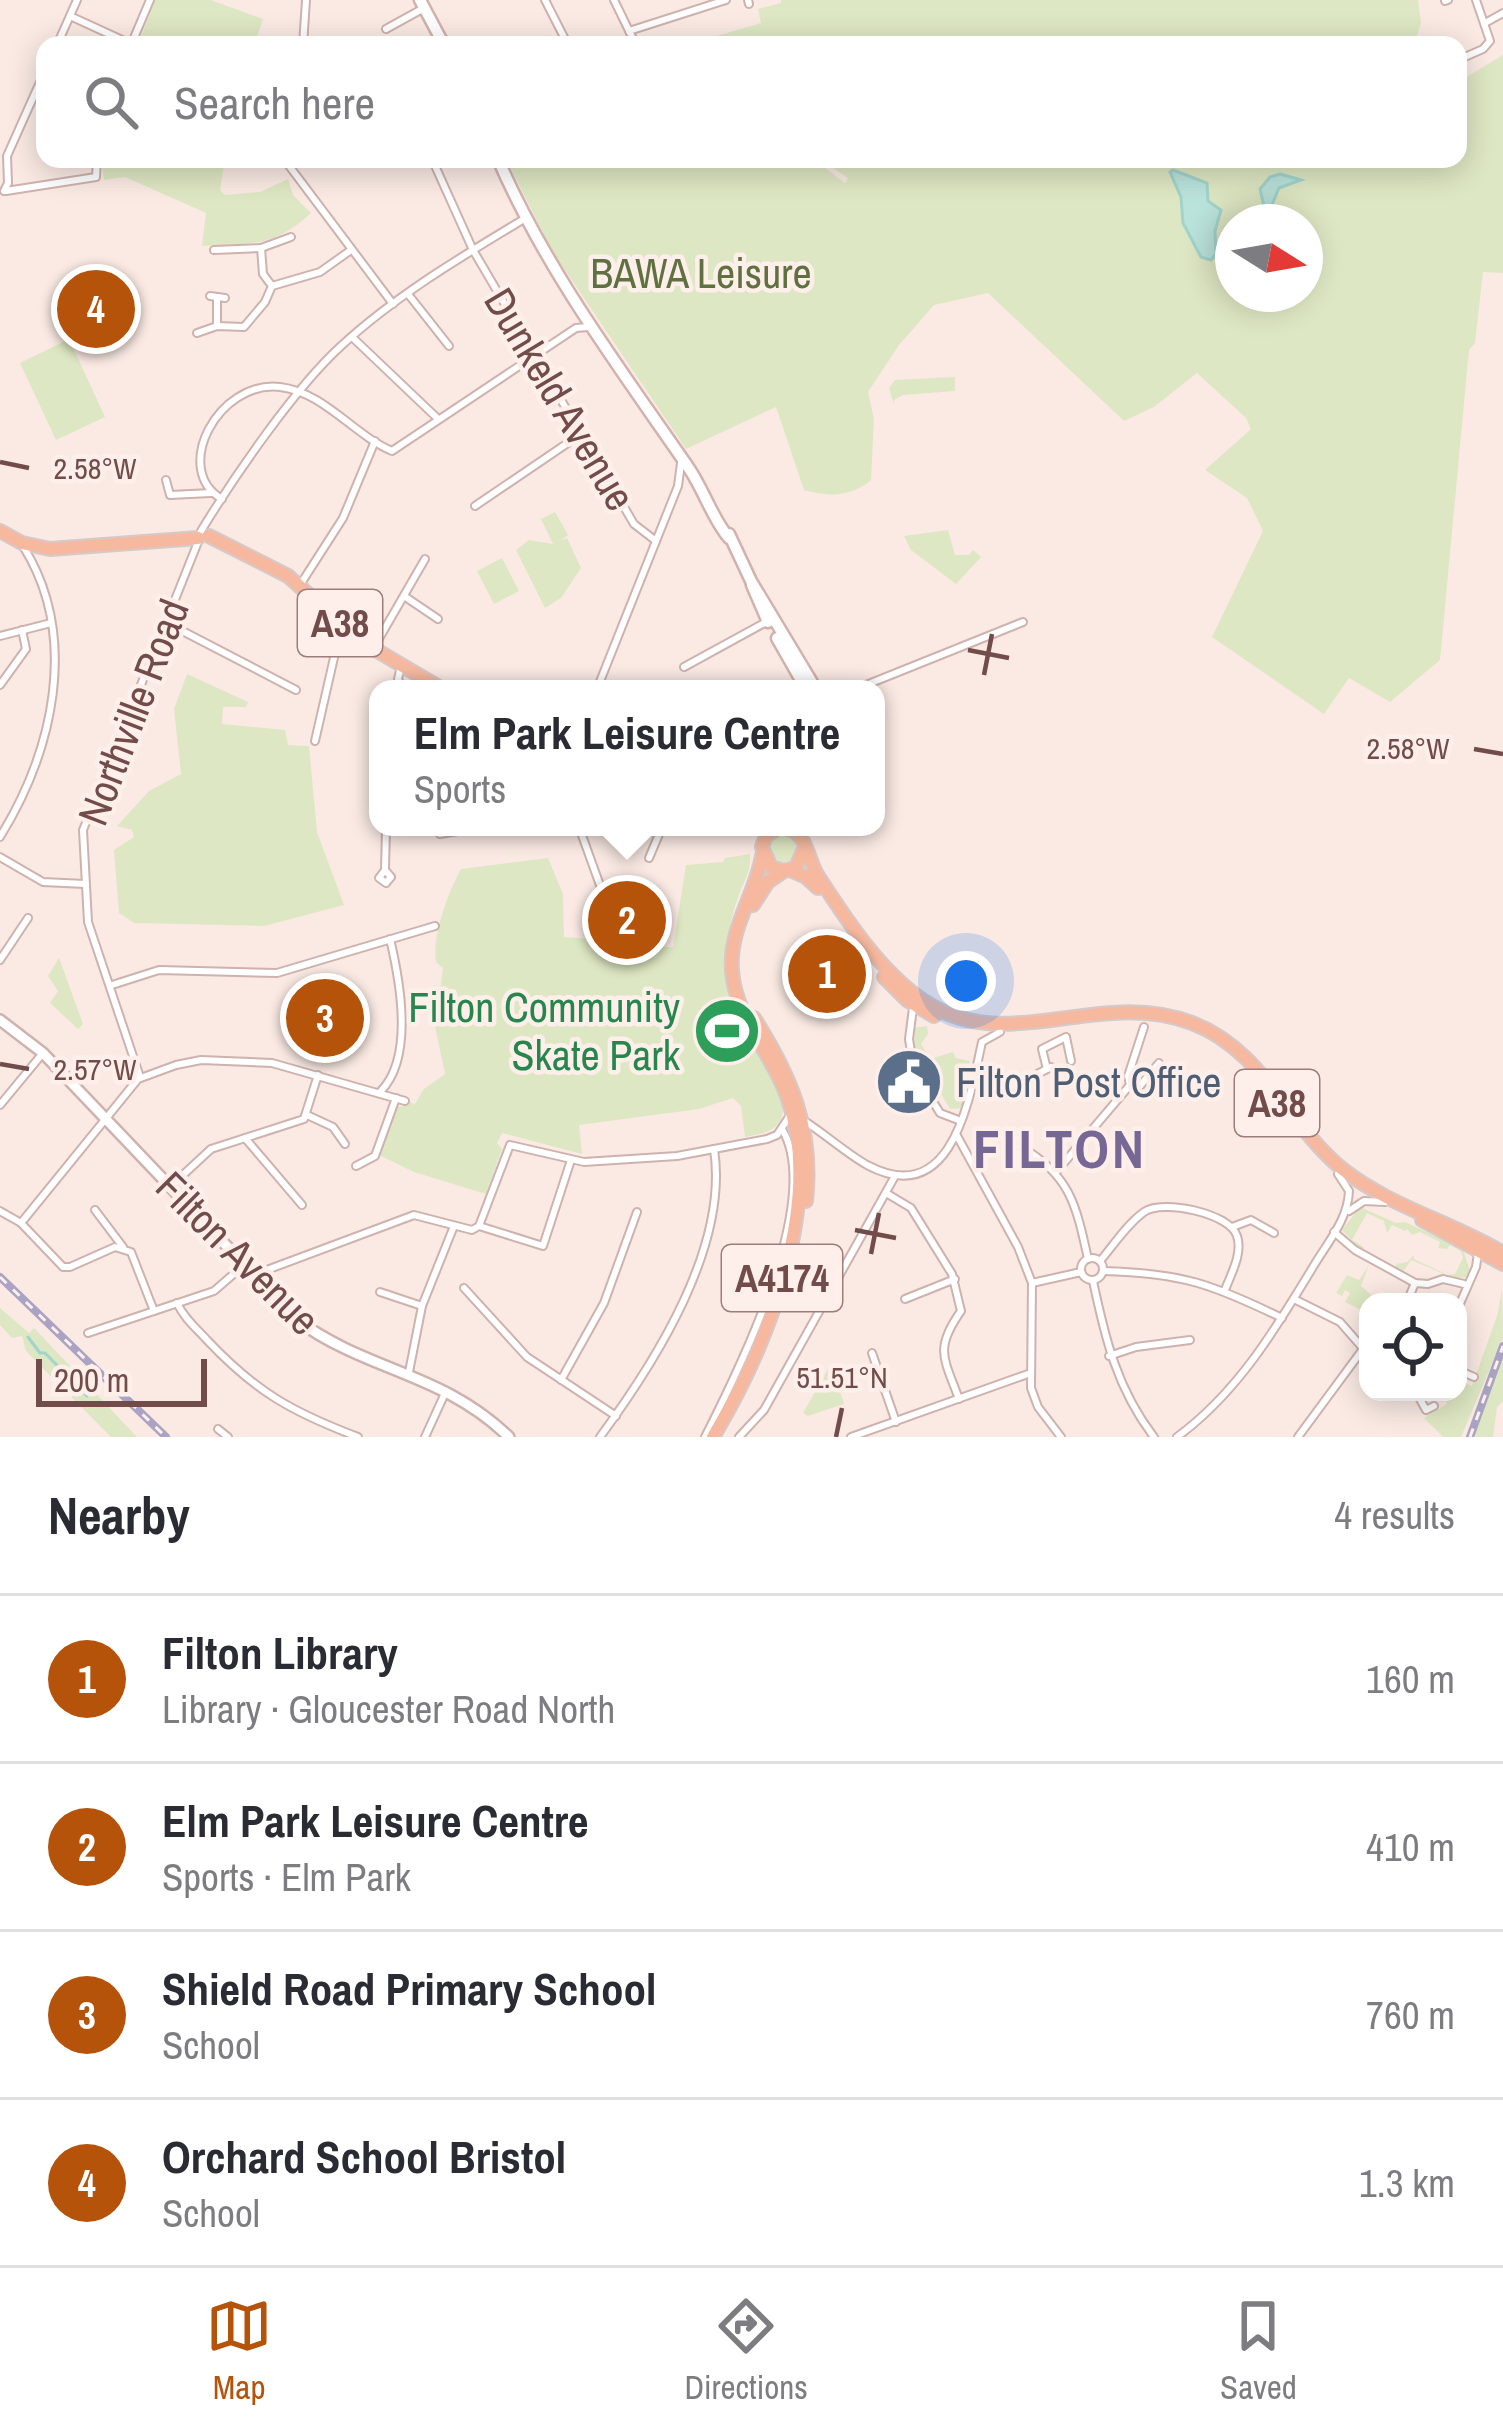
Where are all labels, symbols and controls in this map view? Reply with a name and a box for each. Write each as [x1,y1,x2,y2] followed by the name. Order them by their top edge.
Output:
[36,36,1467,168] search box
[78,69,144,135] icon: search
[174,72,375,133] text: Search here
[1215,204,1323,312] north arrow
[590,245,812,301] park label: BAWA Leisure
[57,264,135,354] pin: 4
[472,277,648,521] street label: Dunkeld Avenue
[53,448,137,488] text: 2.58°W
[298,590,382,656] road number: A38
[64,591,202,833] street label: Northville Road
[369,680,885,836] popup
[414,702,840,763] text: Elm Park Leisure Centre
[1366,728,1450,768] text: 2.58°W
[414,763,506,815] text: Sports
[588,875,666,965] pin: 2
[788,929,866,1019] pin: 1
[936,951,996,1011] your location
[286,973,364,1063] pin: 3
[408,979,681,1083] place label: Filton Community Skate Park
[692,996,762,1066] sports icon: Filton Community Skate Park
[874,1047,944,1117] public building icon: Filton Post Office
[53,1049,137,1089] text: 2.57°W
[956,1054,1222,1110] place label: Filton Post Office
[1235,1070,1319,1136] road number: A38
[973,1112,1147,1185] district label: FILTON
[144,1159,332,1347] street label: Filton Avenue
[722,1245,842,1311] road number: A4174
[1359,1293,1467,1401] map controls
[1359,1293,1467,1401] button: locate
[36,1353,207,1406] scale bar
[796,1357,888,1397] text: 51.51°N
[54,1358,129,1402] text: 200 m
[48,1481,190,1550] text: Nearby
[1334,1489,1455,1541] text: 4 results
[162,1622,398,1683] text: Filton Library
[78,1653,96,1705] text: 1
[1366,1653,1455,1705] text: 160 m
[162,1683,615,1735] text: Library · Gloucester Road North
[162,1790,589,1851] text: Elm Park Leisure Centre
[78,1821,96,1873] text: 2
[1366,1821,1455,1873] text: 410 m
[162,1851,411,1903] text: Sports · Elm Park
[162,1958,656,2019] text: Shield Road Primary School
[78,1989,96,2041] text: 3
[1366,1989,1455,2041] text: 760 m
[162,2019,260,2071] text: School
[162,2126,566,2187] text: Orchard School Bristol
[78,2157,96,2209] text: 4
[1359,2157,1455,2209] text: 1.3 km
[162,2187,260,2239] text: School
[206,2293,272,2409] tab: Map
[684,2293,808,2409] tab: Directions
[1220,2293,1297,2409] tab: Saved

